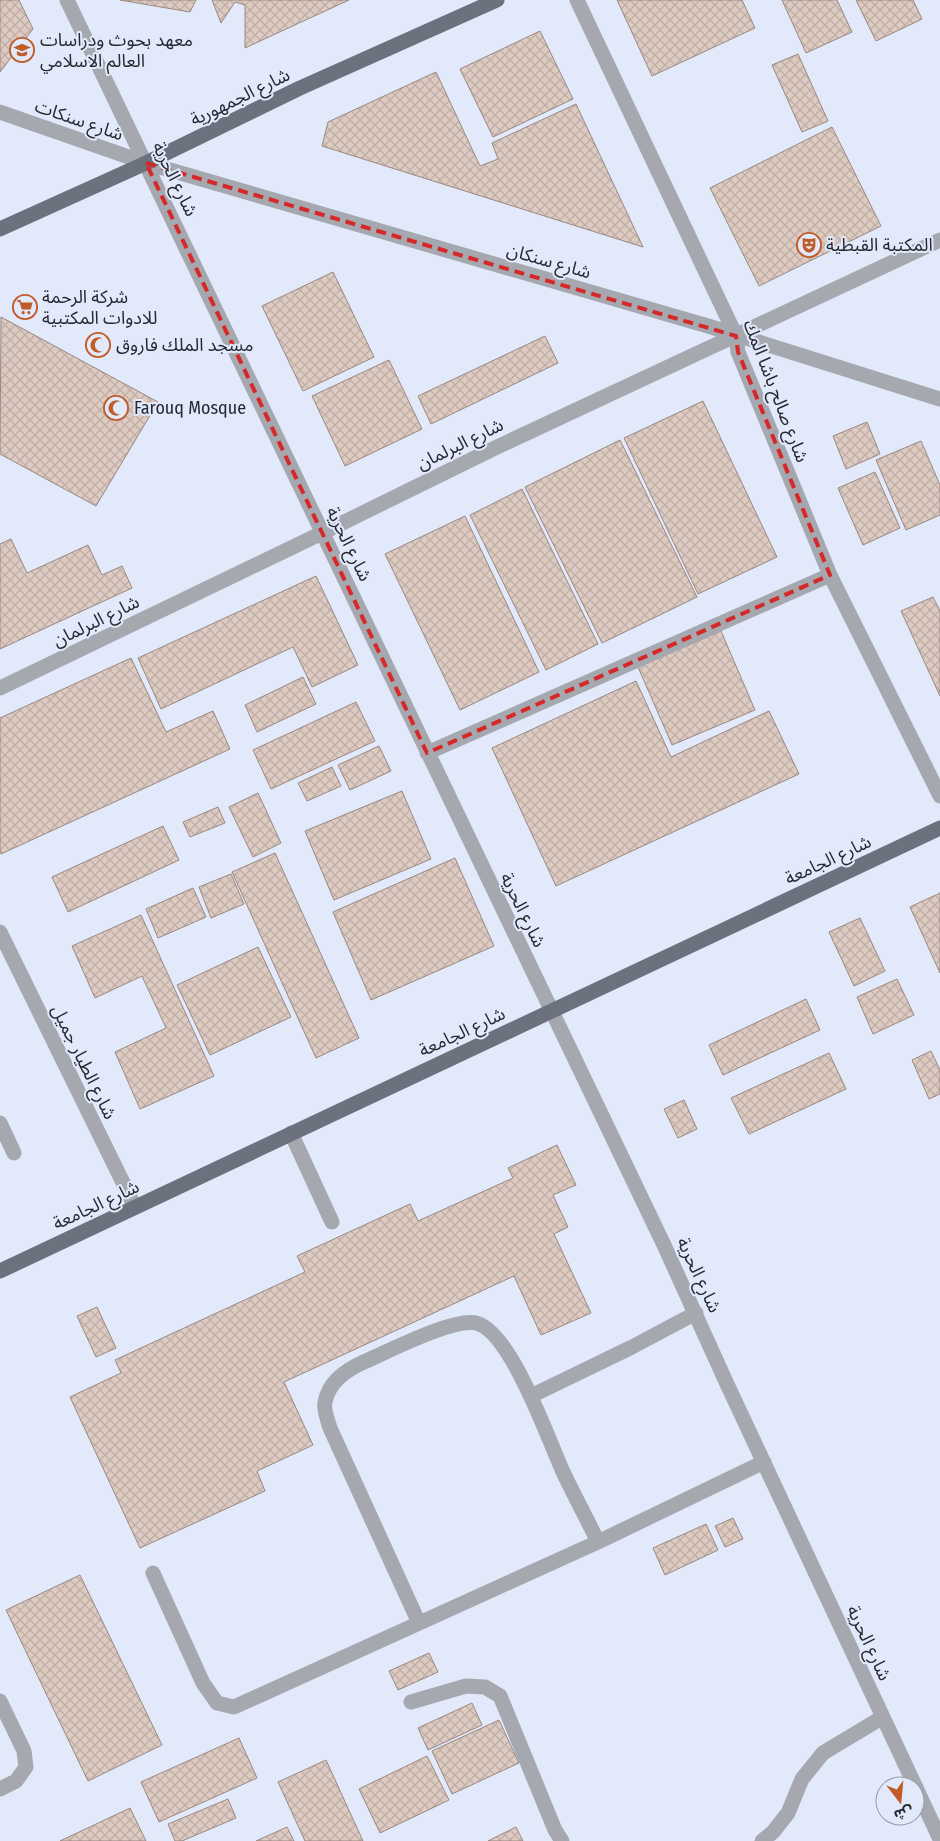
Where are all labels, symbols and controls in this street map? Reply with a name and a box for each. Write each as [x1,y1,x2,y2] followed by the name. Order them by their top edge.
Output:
[40,29,193,74] place label: معهد بحوث ودراسات العالم الاسلامي
[9,37,35,63] school or university icon: معهد بحوث ودراسات العالم الاسلامي
[187,63,295,133] street label: شارع الجمهورية
[31,95,126,148] street label: شارع سنكات
[145,138,203,221] street label: شارع الحرية
[796,232,822,258] theatre icon: المكتبة القبطية
[826,234,933,256] place label: المكتبة القبطية
[504,239,594,286] street label: شارع سنكان
[42,286,157,329] place label: شركة الرحمة للادوات المكتبية
[12,294,38,320] supermarket icon: شركة الرحمة للادوات المكتبية
[736,317,813,467] street label: شارع صالح باشا المك
[85,332,111,358] mosque icon: مسجد الملك فاروق
[116,334,253,356] place label: مسجد الملك فاروق
[103,395,129,421] mosque icon: Farouq Mosque
[134,397,246,419] place label: Farouq Mosque
[413,414,508,477] street label: شارع البرلمان
[319,503,377,586] street label: شارع الحرية
[49,591,144,654] street label: شارع البرلمان
[781,830,876,892] street label: شارع الجامعة
[493,869,551,952] street label: شارع الحرية
[44,1001,121,1124] street label: شارع الطيار جميل
[415,1002,510,1064] street label: شارع الجامعة
[49,1175,144,1237] street label: شارع الجامعة
[669,1234,726,1317] street label: شارع الحرية
[839,1602,896,1685] street label: شارع الحرية
[875,1776,925,1826] north arrow
[892,1802,915,1824] text: ش

